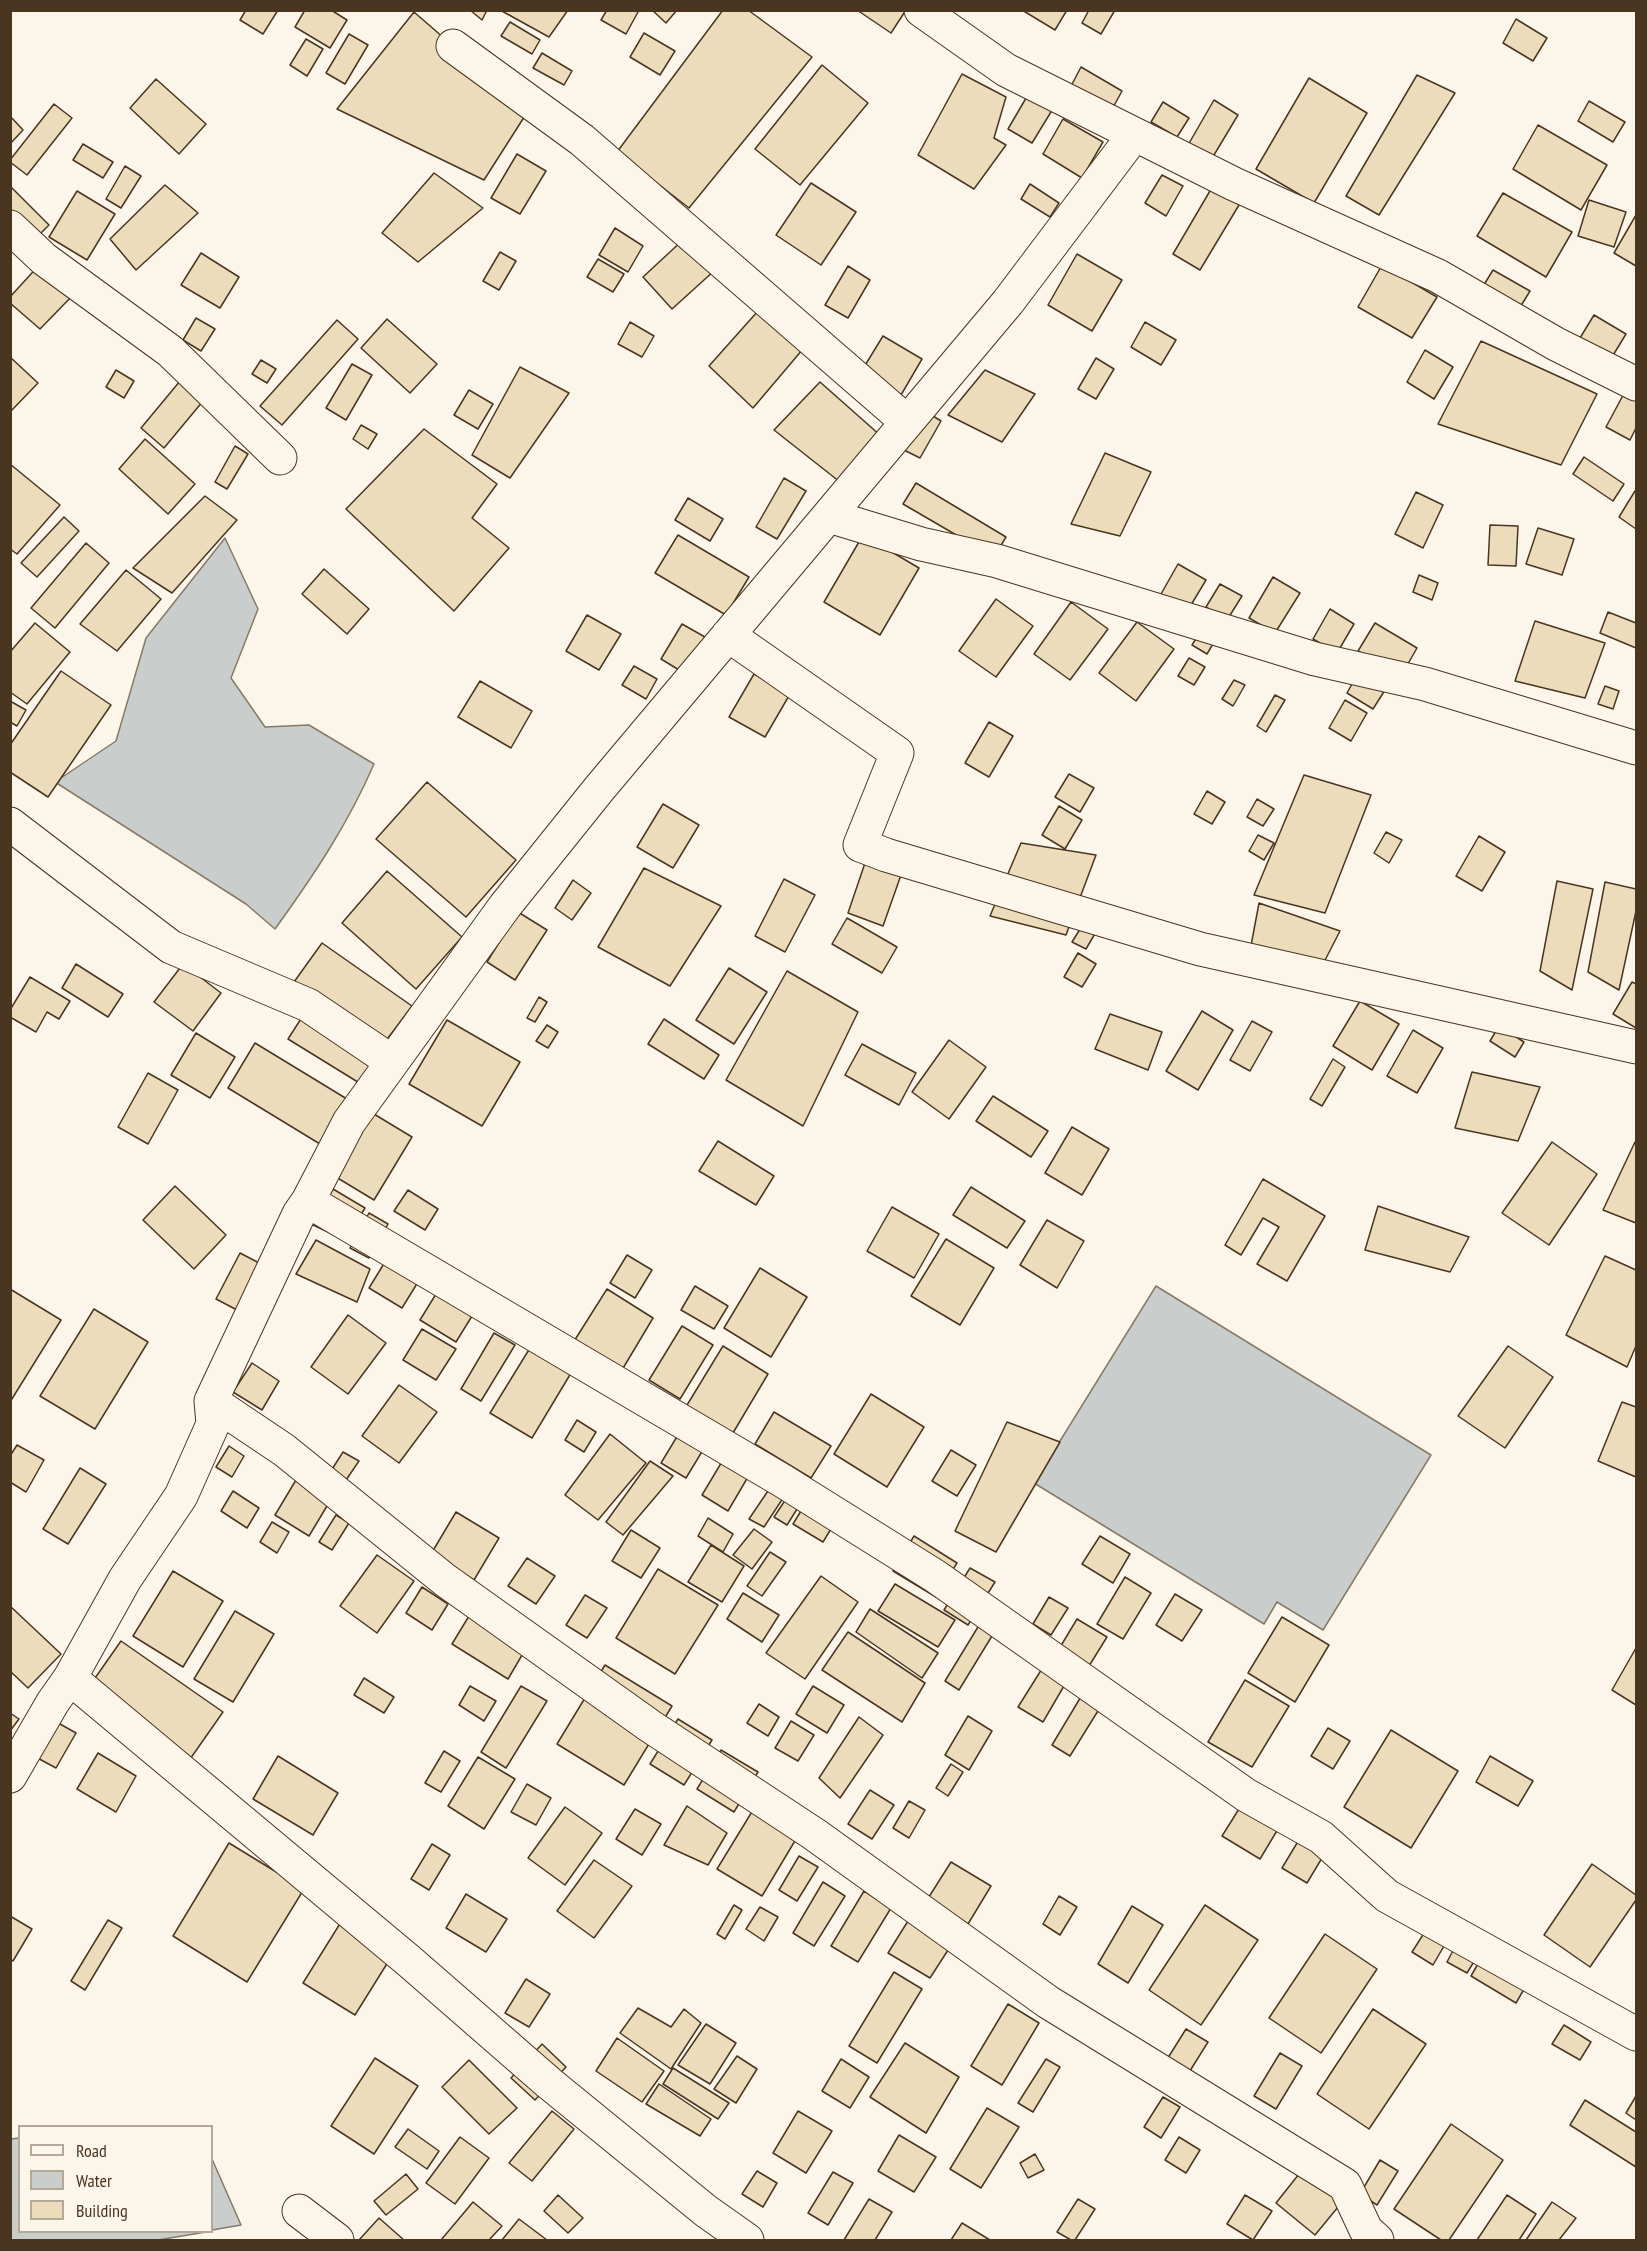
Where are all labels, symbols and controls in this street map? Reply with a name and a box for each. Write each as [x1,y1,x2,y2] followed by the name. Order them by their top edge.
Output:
[18,2125,213,2233] legend
[76,2139,107,2162] text: Road
[76,2169,112,2192] text: Water
[76,2199,128,2222] text: Building

